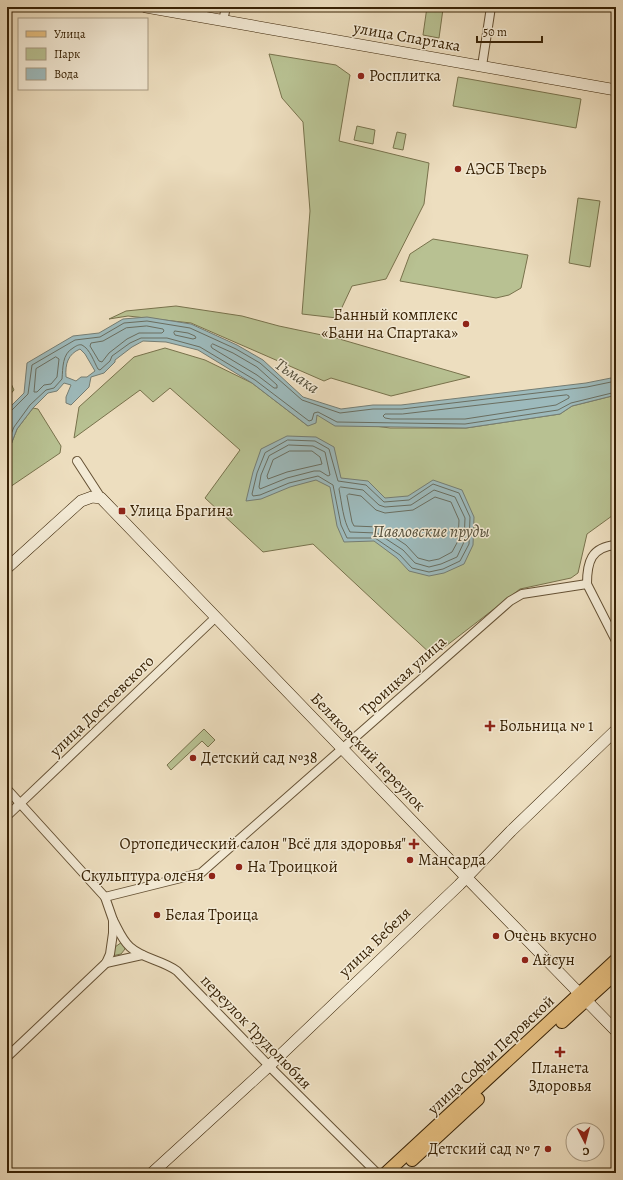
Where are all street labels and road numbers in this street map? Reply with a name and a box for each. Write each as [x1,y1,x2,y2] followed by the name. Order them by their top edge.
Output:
[351,17,463,57] street label: улица Спартака
[355,631,452,721] street label: Троицкая улица
[44,650,159,762] street label: улица Достоевского
[306,688,430,816] street label: Беляковский переулок
[333,902,416,983] street label: улица Бебеля
[195,970,317,1094] street label: переулок Трудолюбия
[422,990,559,1120] street label: улица Софьи Перовской

